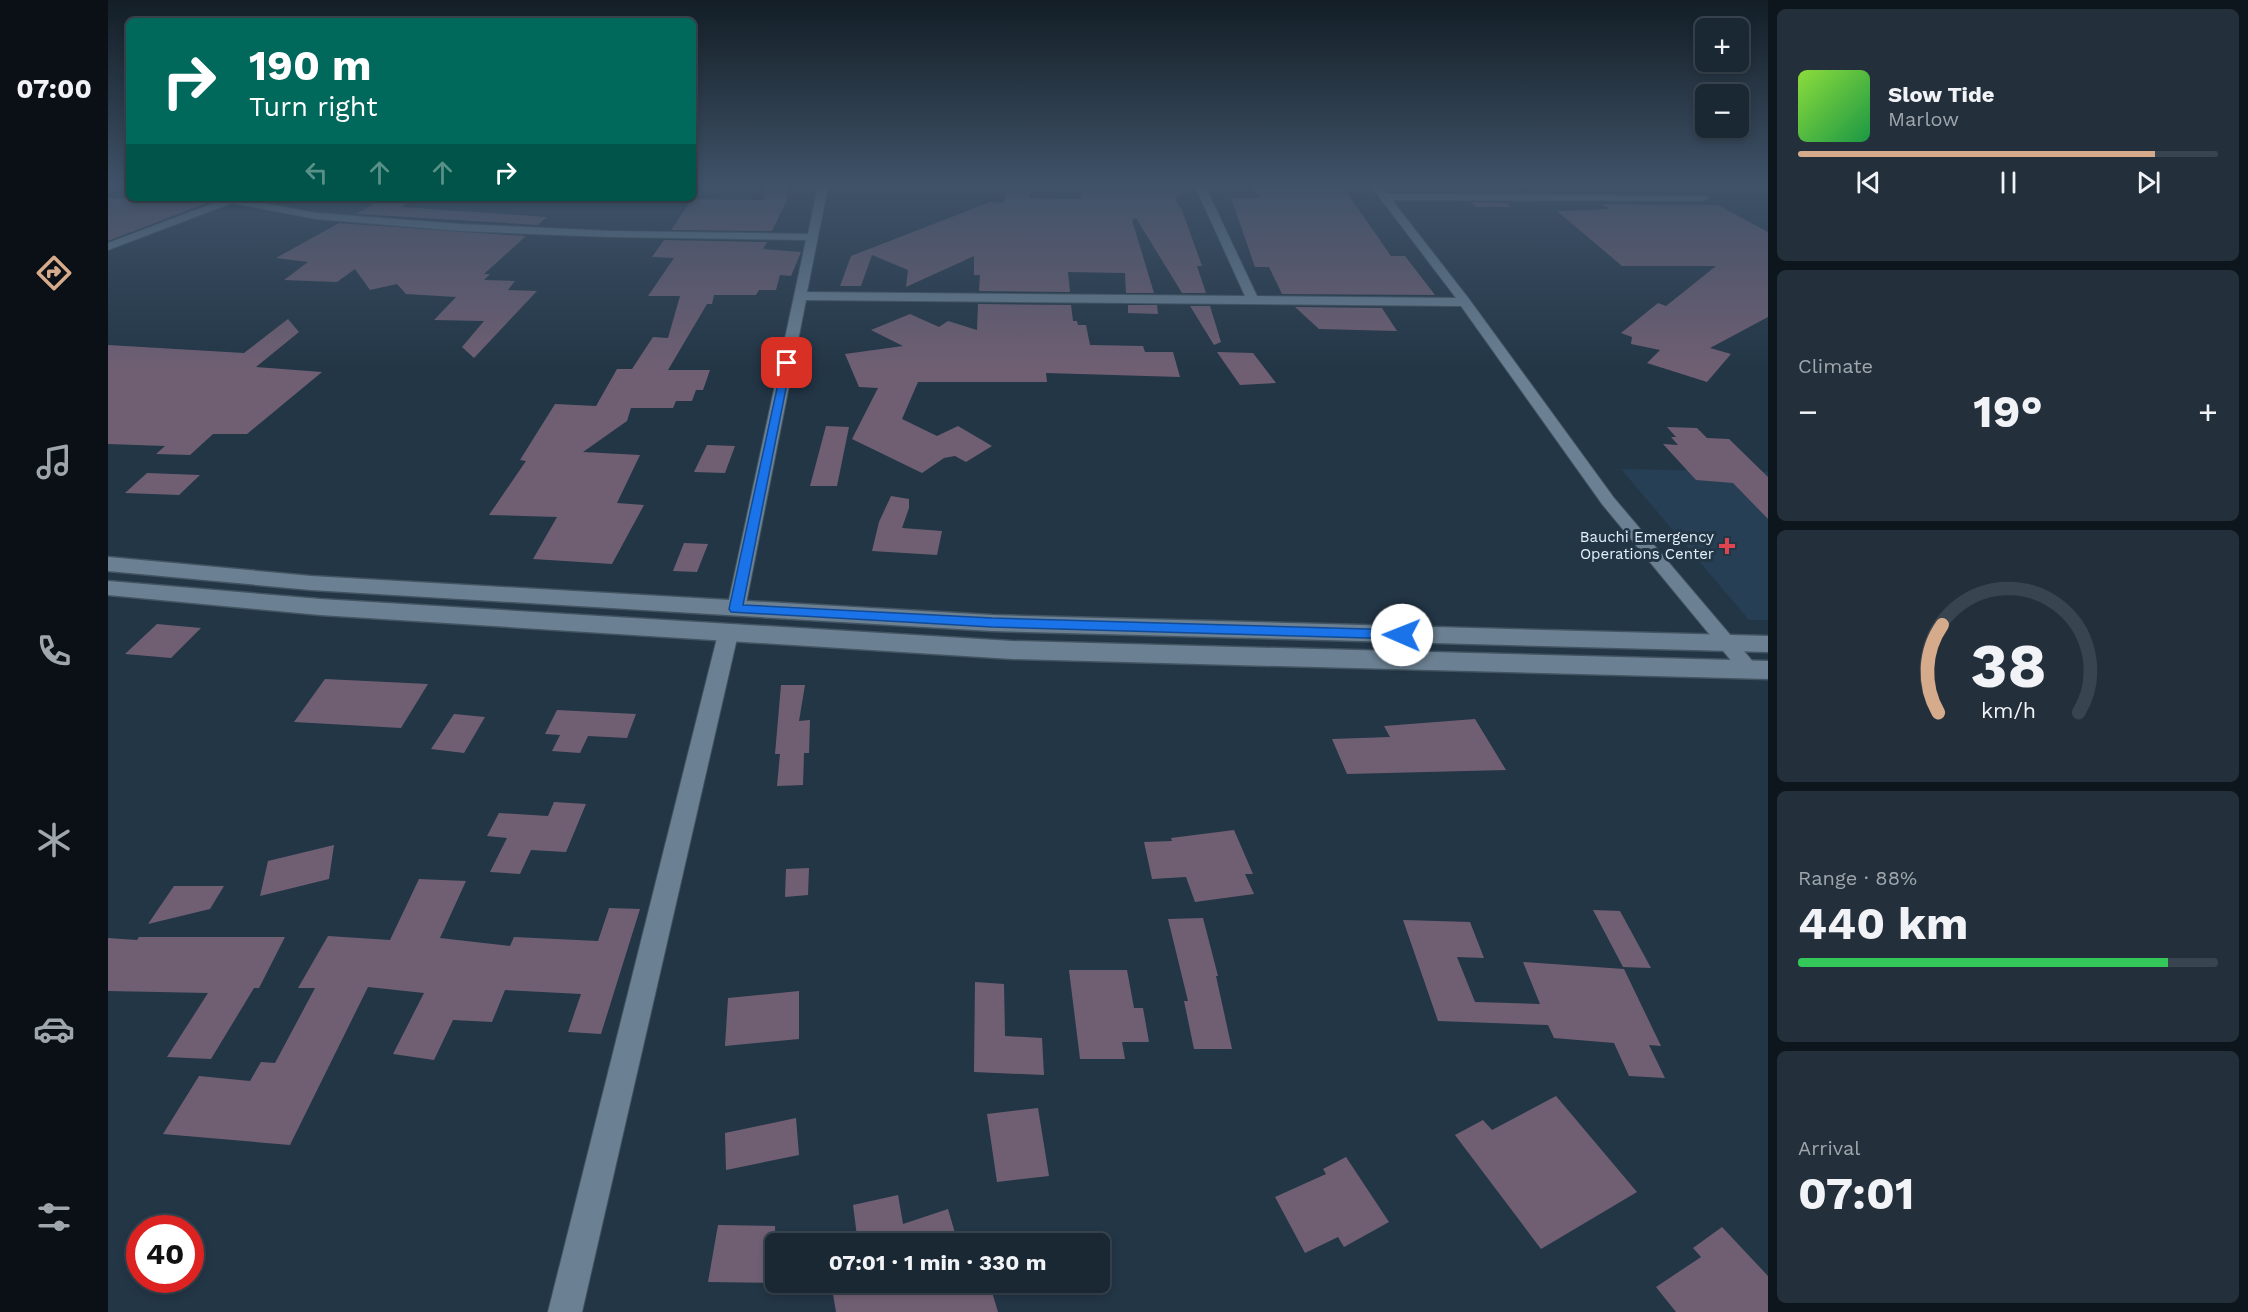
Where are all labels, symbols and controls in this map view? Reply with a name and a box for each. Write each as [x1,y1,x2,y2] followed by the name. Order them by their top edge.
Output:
[1695,18,1749,138] map controls
[1695,18,1749,72] button: +
[249,41,372,90] text: 190 m
[150,42,228,120] icon: right
[16,73,92,105] text: 07:00
[1888,82,1995,107] text: Slow Tide
[1695,84,1749,138] button: −
[249,91,378,123] text: Turn right
[1888,107,1959,131] text: Marlow
[300,156,333,189] icon: left
[363,156,396,189] icon: ahead
[426,156,459,189] icon: ahead
[489,156,522,189] icon: right
[1852,166,1885,199] icon: previous
[1992,166,2025,199] icon: pause
[2132,166,2165,199] icon: next
[33,252,75,294] icon: directions
[761,337,812,388] pin
[770,346,803,379] icon: arrive
[1798,354,1873,378] text: Climate
[1973,385,2043,438] text: 19°
[1798,392,1818,431] text: −
[2198,392,2218,431] text: +
[33,441,75,483] icon: music
[1580,528,1714,563] place label: Bauchi Emergency Operations Center
[1718,537,1736,555] marker: Bauchi Emergency Operations Center
[1370,603,1434,667] position arrow
[1970,629,2046,702] text: 38
[33,630,75,672] icon: phone
[1980,698,2036,723] text: km/h
[33,819,75,861] icon: climate
[1798,866,1917,890] text: Range · 88%
[1798,897,1968,950] text: 440 km
[33,1008,75,1050] icon: car
[1798,1136,1860,1160] text: Arrival
[1798,1167,1914,1220] text: 07:01
[33,1196,75,1238] icon: filters
[126,1215,204,1293] speed limit sign: 40
[829,1250,1046,1275] text: 07:01 · 1 min · 330 m

